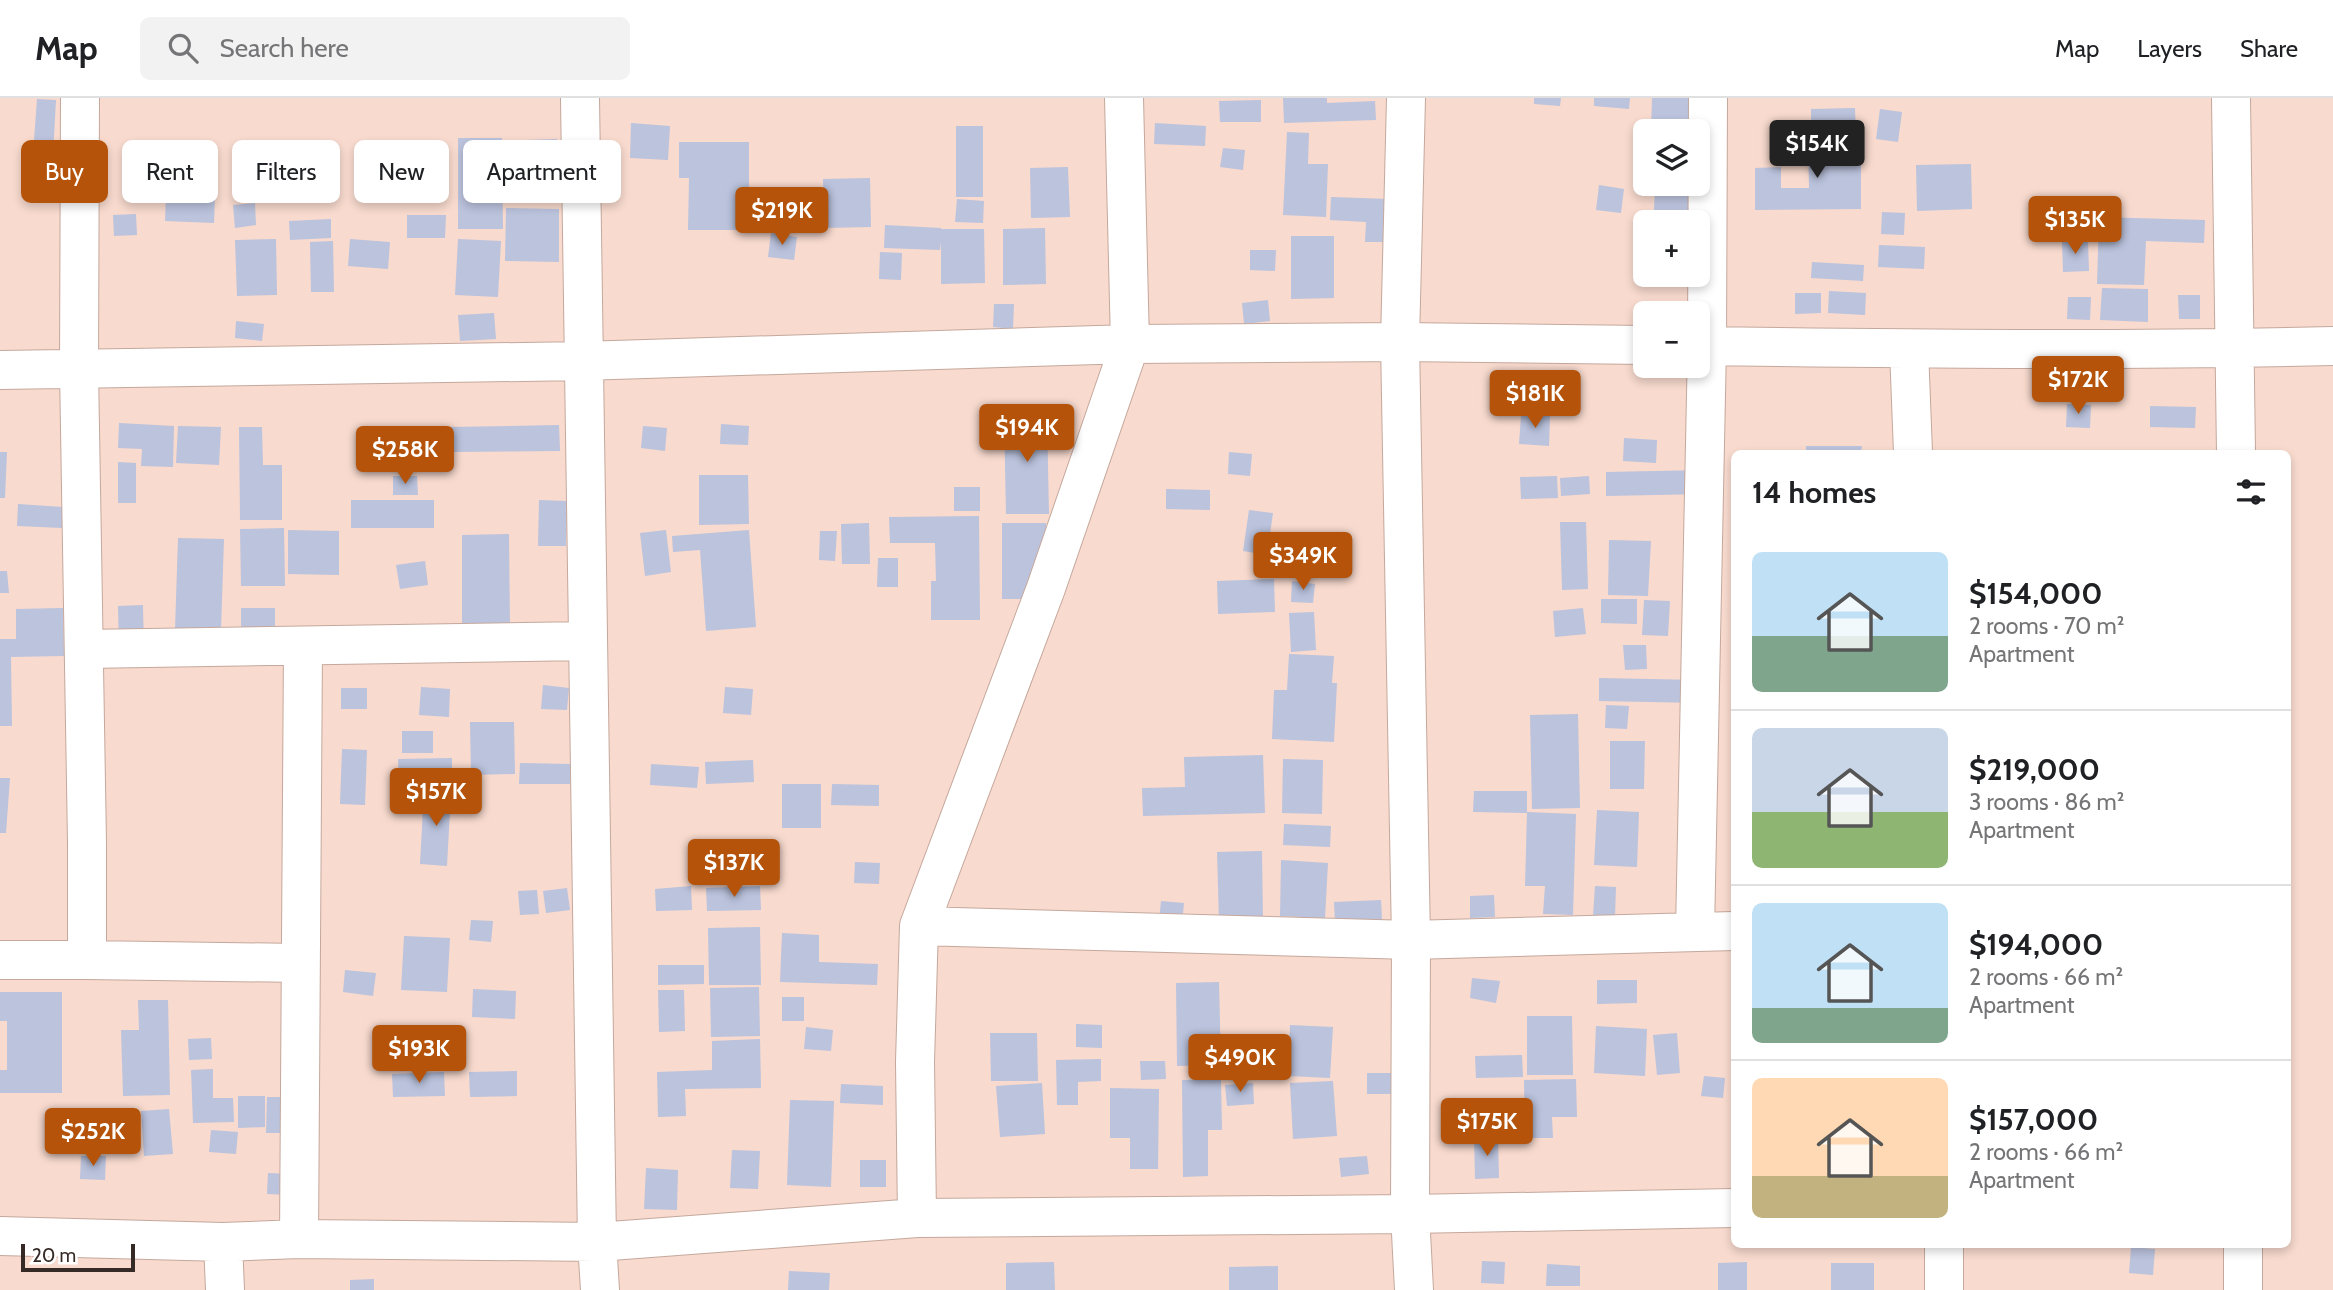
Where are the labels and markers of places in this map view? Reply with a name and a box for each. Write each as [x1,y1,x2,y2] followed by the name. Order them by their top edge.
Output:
[1768,120,1866,180] pin: $154K
[733,188,831,247] pin: $219K
[2026,197,2124,256] pin: $135K
[2029,356,2127,416] pin: $172K
[1486,370,1584,430] pin: $181K
[978,404,1076,464] pin: $194K
[356,426,454,486] pin: $258K
[1254,532,1352,592] pin: $349K
[387,768,485,828] pin: $157K
[685,840,783,899] pin: $137K
[370,1026,468,1085] pin: $193K
[1191,1034,1289,1094] pin: $490K
[1438,1098,1536,1158] pin: $175K
[44,1108,142,1168] pin: $252K

